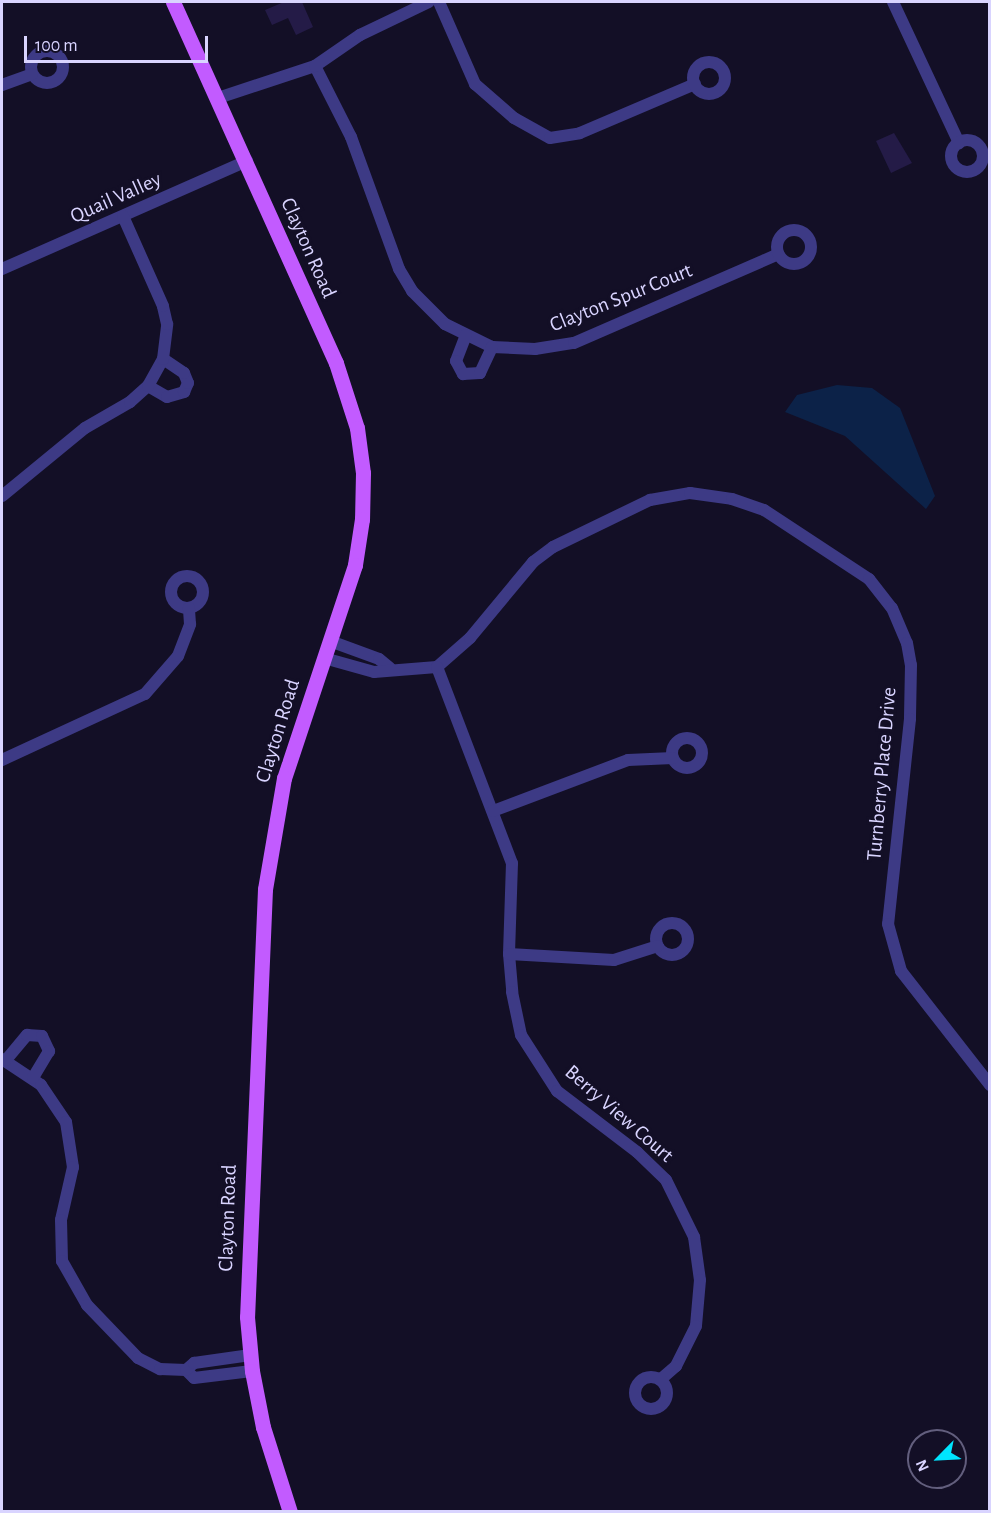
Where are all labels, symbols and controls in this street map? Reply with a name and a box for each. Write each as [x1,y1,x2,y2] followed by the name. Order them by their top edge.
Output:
[27,24,212,62] scale bar
[35,37,78,55] text: 100 m
[67,167,165,229] street label: Quail Valley
[275,194,341,302] street label: Clayton Road
[546,258,696,338] street label: Clayton Spur Court
[250,676,306,786] street label: Clayton Road
[862,686,902,862] street label: Turnberry Place Drive
[559,1060,679,1168] street label: Berry View Court
[214,1164,242,1272] street label: Clayton Road
[907,1429,967,1489] north arrow
[913,1457,932,1474] text: N

